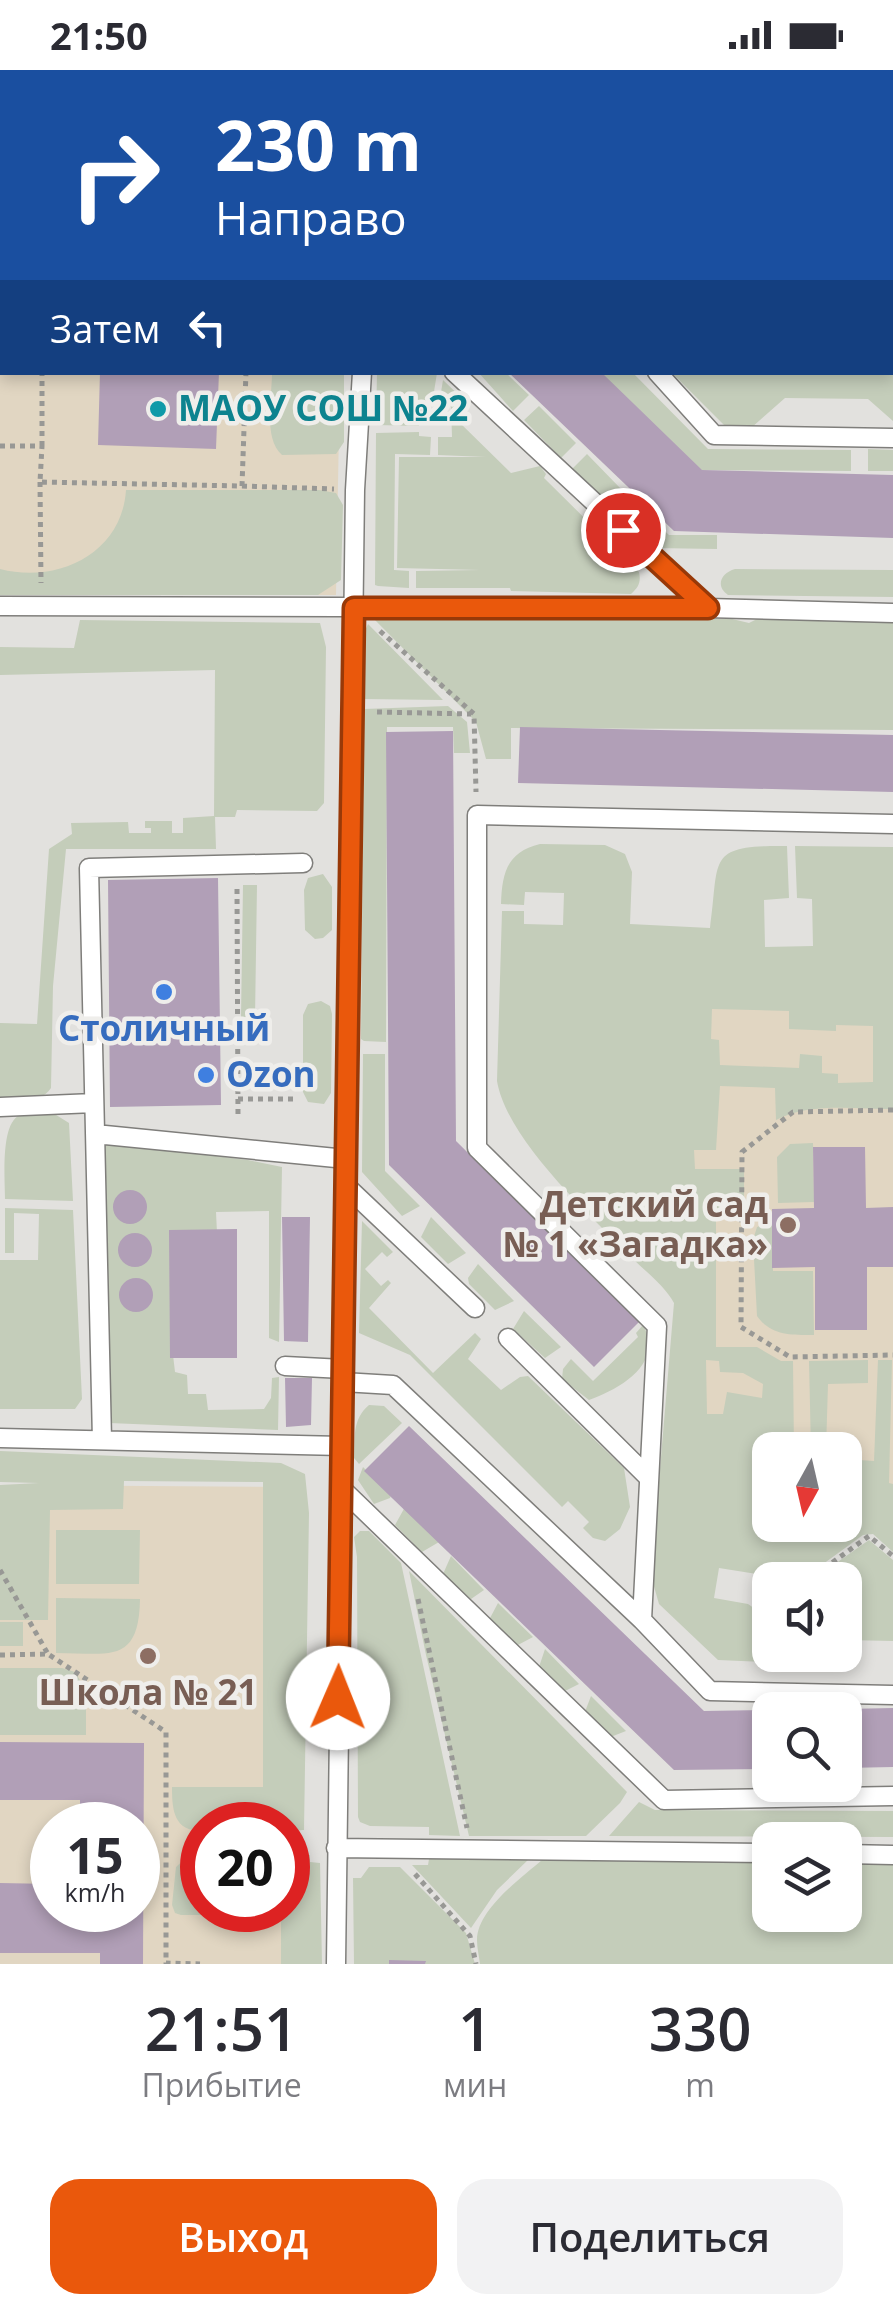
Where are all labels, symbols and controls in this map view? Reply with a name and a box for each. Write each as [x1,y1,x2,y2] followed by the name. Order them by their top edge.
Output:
[50,9,148,61] text: 21:50
[215,96,422,192] text: 230 m
[50,110,180,240] icon: right
[215,187,407,248] text: Направо
[180,300,235,355] icon: left
[50,302,160,354] text: Затем
[178,384,468,431] place label: МАОУ СОШ №22
[147,398,169,420] marker: МАОУ СОШ №22
[581,488,666,573] pin
[596,503,651,558] icon: arrive
[153,981,175,1003] marker: Столичный
[58,1004,270,1051] place label: Столичный
[226,1050,316,1097] place label: Ozon
[195,1064,217,1086] marker: Ozon
[503,1180,768,1267] place label: Детский сад № 1 «Загадка»
[777,1214,799,1236] marker: Детский сад № 1 «Загадка»
[752,1432,862,1542] north arrow
[752,1432,862,1932] map controls
[752,1562,862,1672] button: sound
[137,1645,159,1667] marker: Школа № 21
[286,1646,390,1750] position arrow
[39,1668,257,1715] place label: Школа № 21
[752,1692,862,1802] button: search
[180,1802,310,1932] speed limit sign: 20
[66,1821,124,1889] text: 15
[752,1822,862,1932] button: layers
[65,1875,125,1909] text: km/h
[145,1987,298,2069] text: 21:51
[458,1987,492,2069] text: 1
[649,1987,752,2069] text: 330
[141,2063,302,2106] text: Прибытие
[443,2063,507,2106] text: мин
[685,2063,715,2106] text: m
[50,2179,437,2294] button: Выход
[457,2179,843,2294] button: Поделиться

